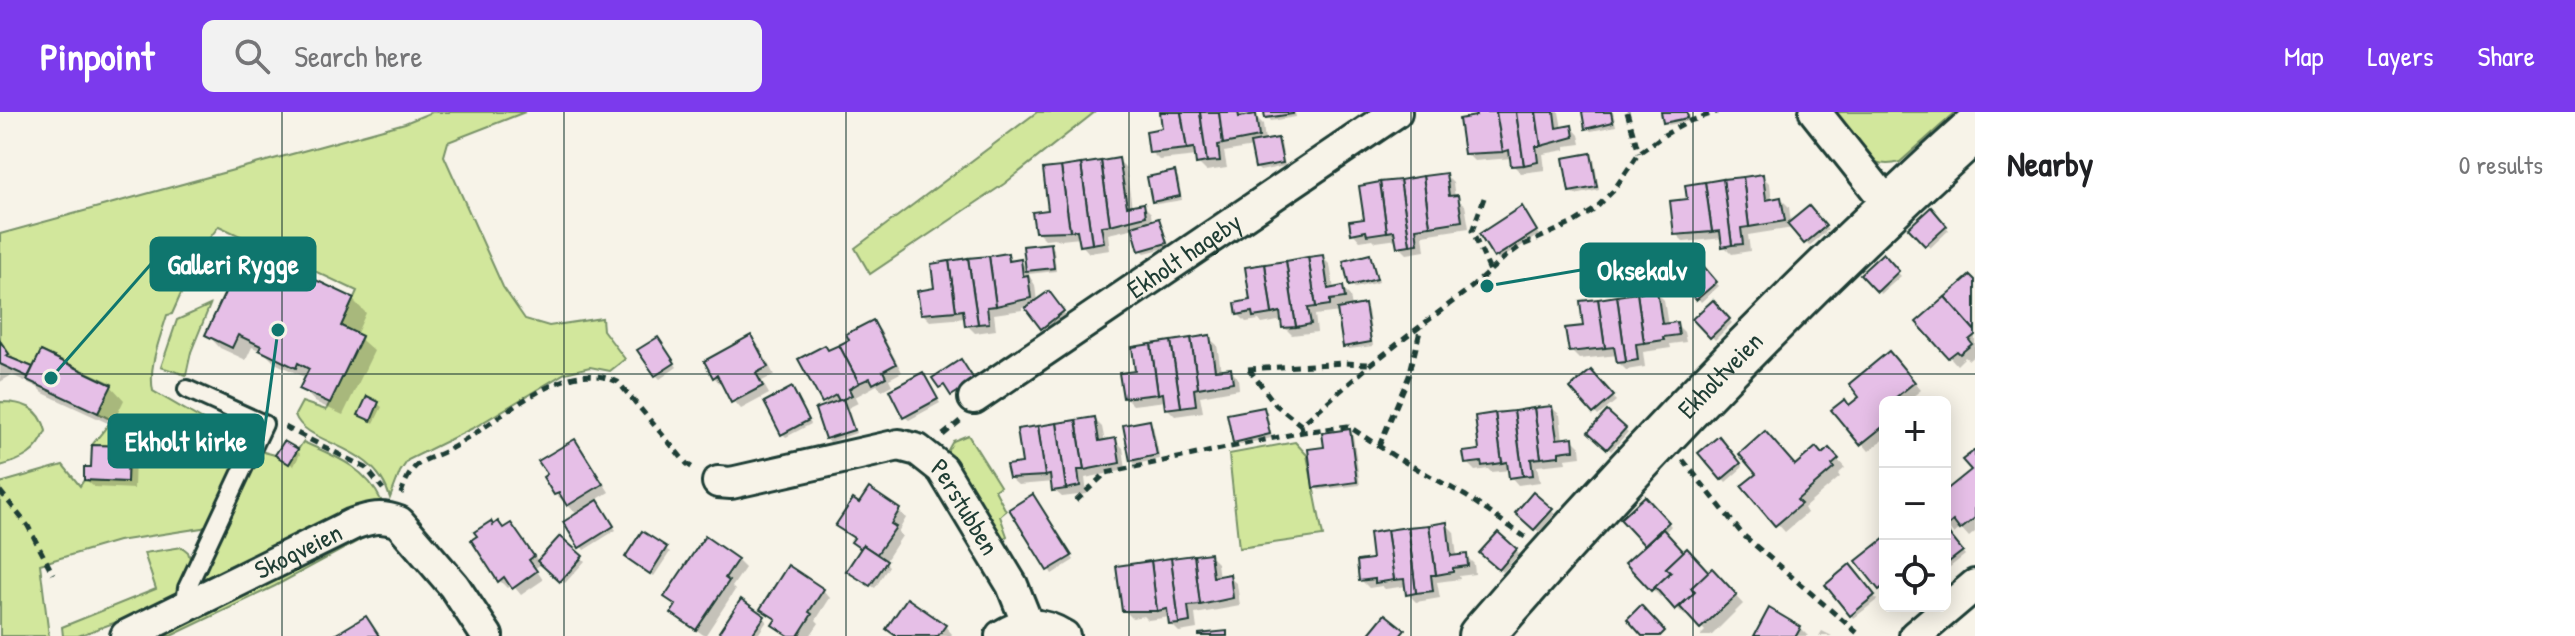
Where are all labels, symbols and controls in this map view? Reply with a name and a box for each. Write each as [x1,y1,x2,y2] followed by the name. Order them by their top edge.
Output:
[202,20,762,92] search box
[40,30,154,82] text: Pinpoint
[230,34,274,78] icon: search
[294,36,423,76] text: Search here
[2284,37,2324,75] text: Map
[2368,37,2433,75] text: Layers
[2477,37,2535,75] text: Share
[2007,141,2093,187] text: Nearby
[2459,147,2543,182] text: 0 results
[1120,204,1248,306] street label: Ekholt hageby
[151,238,315,290] callout: Galleri Rygge
[1581,244,1704,296] callout: Oksekalv
[167,245,300,284] text: Galleri Rygge
[1597,251,1688,289] text: Oksekalv
[1670,324,1770,426] street label: Ekholtveien
[1879,396,1951,612] map controls
[1879,396,1951,468] button: +
[109,415,263,467] callout: Ekholt kirke
[125,422,248,460] text: Ekholt kirke
[925,450,1008,561] street label: Perstubben
[1879,468,1951,540] button: −
[248,514,348,587] street label: Skogveien
[1879,540,1951,612] button: locate

